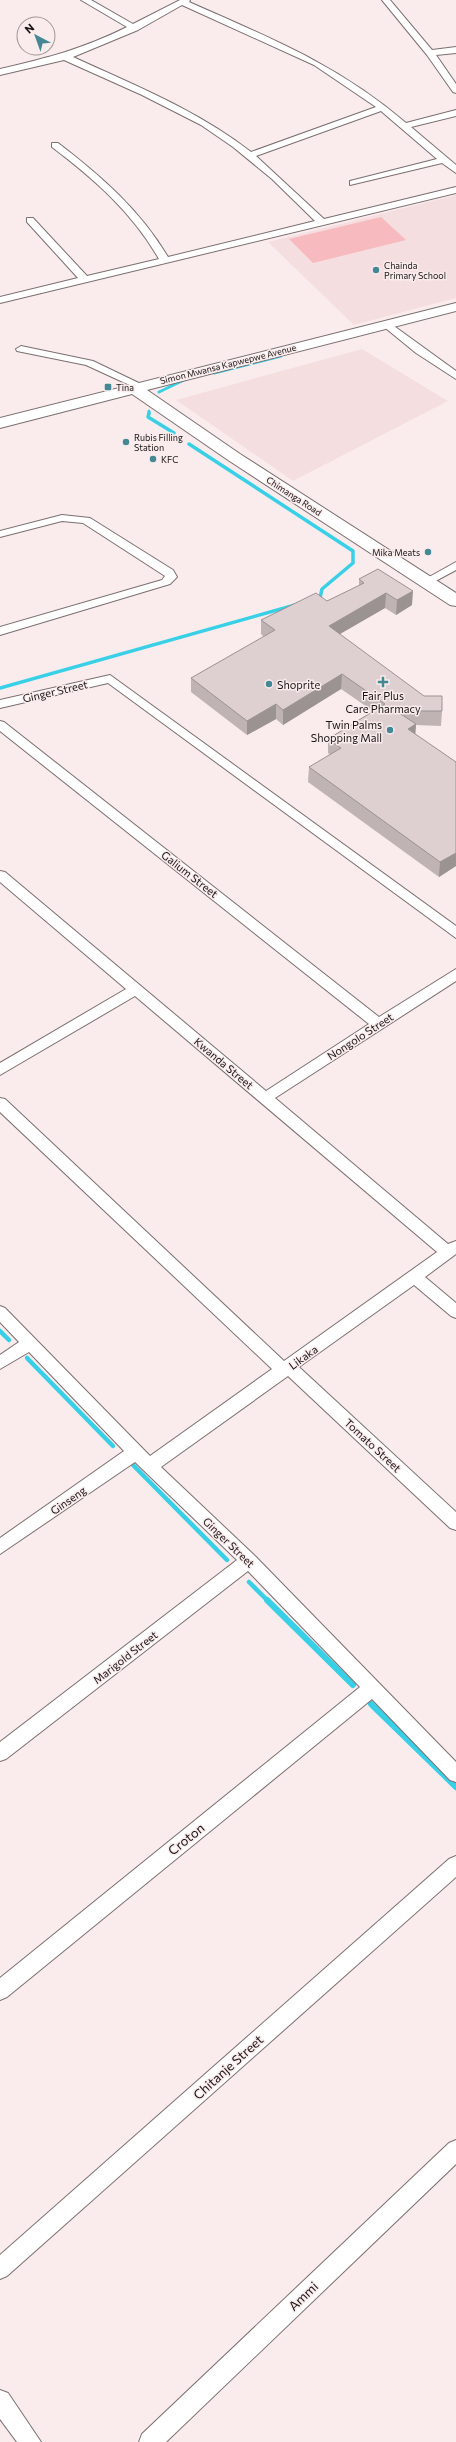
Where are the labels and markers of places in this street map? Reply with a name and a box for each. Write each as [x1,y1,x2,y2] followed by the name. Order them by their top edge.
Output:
[384,260,446,281] place label: Chainda Primary School
[371,265,381,275] marker: Chainda Primary School
[103,382,113,392] marker: Tina
[116,382,134,393] place label: Tina
[134,432,183,453] place label: Rubis Filling Station
[121,437,131,447] marker: Rubis Filling Station
[148,454,158,464] marker: KFC
[161,454,178,465] place label: KFC
[372,547,420,558] place label: Mika Meats
[423,547,433,557] marker: Mika Meats
[378,677,388,687] marker: Fair Plus Care Pharmacy
[277,678,320,691] place label: Shoprite
[264,679,274,689] marker: Shoprite
[345,689,421,715] place label: Fair Plus Care Pharmacy
[311,718,382,744] place label: Twin Palms Shopping Mall
[385,725,395,735] marker: Twin Palms Shopping Mall

